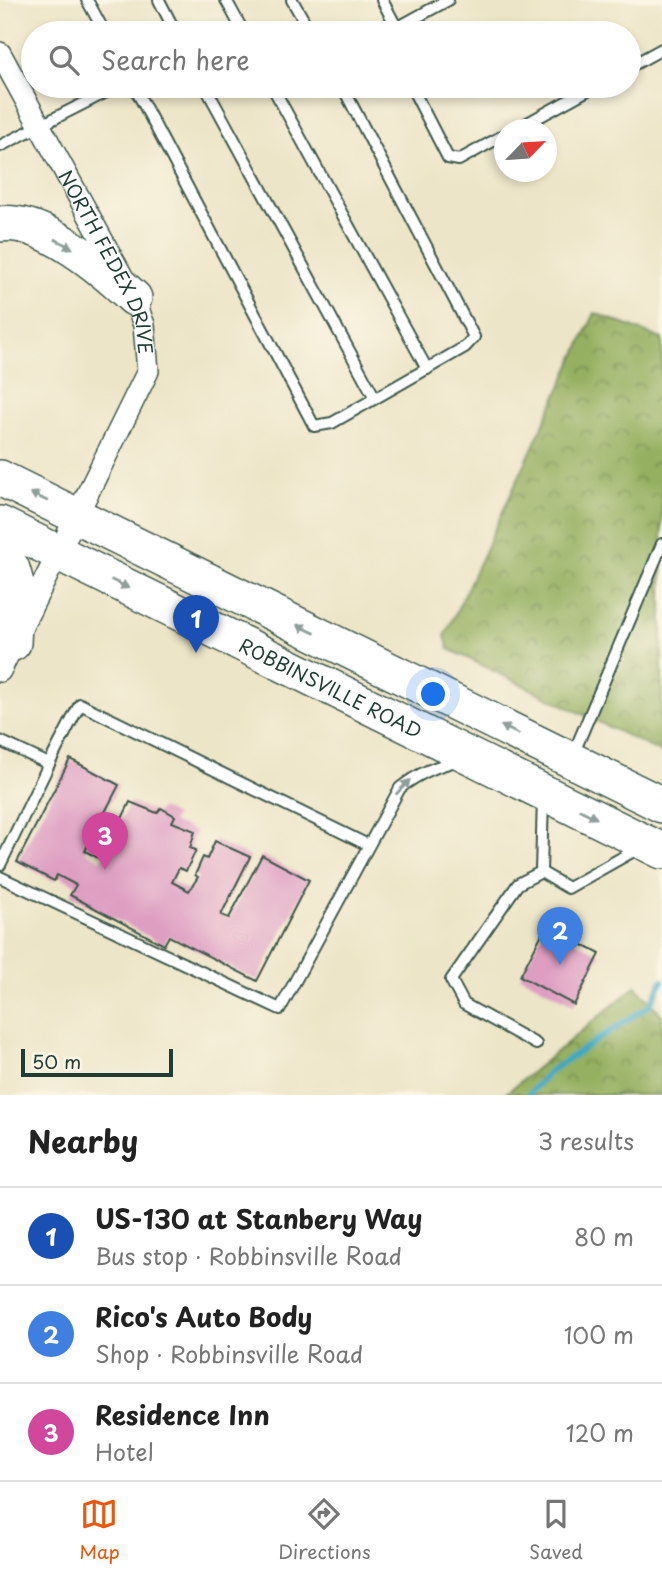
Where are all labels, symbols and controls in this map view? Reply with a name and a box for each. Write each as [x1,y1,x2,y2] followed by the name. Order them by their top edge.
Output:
[21,21,641,98] search box
[101,40,250,79] text: Search here
[45,41,83,79] icon: search
[494,119,557,182] north arrow
[52,165,160,355] street label: NORTH FEDEX DRIVE
[54,238,74,249] one-way arrow
[29,491,49,503] one-way arrow
[110,578,130,589] one-way arrow
[173,595,219,653] pin: 1
[296,623,316,635] one-way arrow
[235,630,427,744] street label: ROBBINSVILLE ROAD
[416,677,450,711] your location
[500,725,520,736] one-way arrow
[395,779,411,796] one-way arrow
[578,808,598,819] one-way arrow
[82,812,128,870] pin: 3
[537,907,583,965] pin: 2
[21,1046,173,1078] scale bar
[32,1047,81,1075] text: 50 m
[28,1118,138,1163] text: Nearby
[538,1123,634,1158] text: 3 results
[95,1199,423,1238] text: US-130 at Stanbery Way
[46,1219,57,1254] text: 1
[574,1219,634,1254] text: 80 m
[95,1238,402,1273] text: Bus stop · Robbinsville Road
[95,1297,312,1336] text: Rico's Auto Body
[43,1317,59,1352] text: 2
[564,1317,634,1352] text: 100 m
[95,1336,363,1371] text: Shop · Robbinsville Road
[95,1395,270,1434] text: Residence Inn
[43,1415,59,1450] text: 3
[566,1415,634,1450] text: 120 m
[95,1434,154,1469] text: Hotel
[79,1495,120,1565] tab: Map
[278,1495,371,1565] tab: Directions
[529,1495,583,1565] tab: Saved

